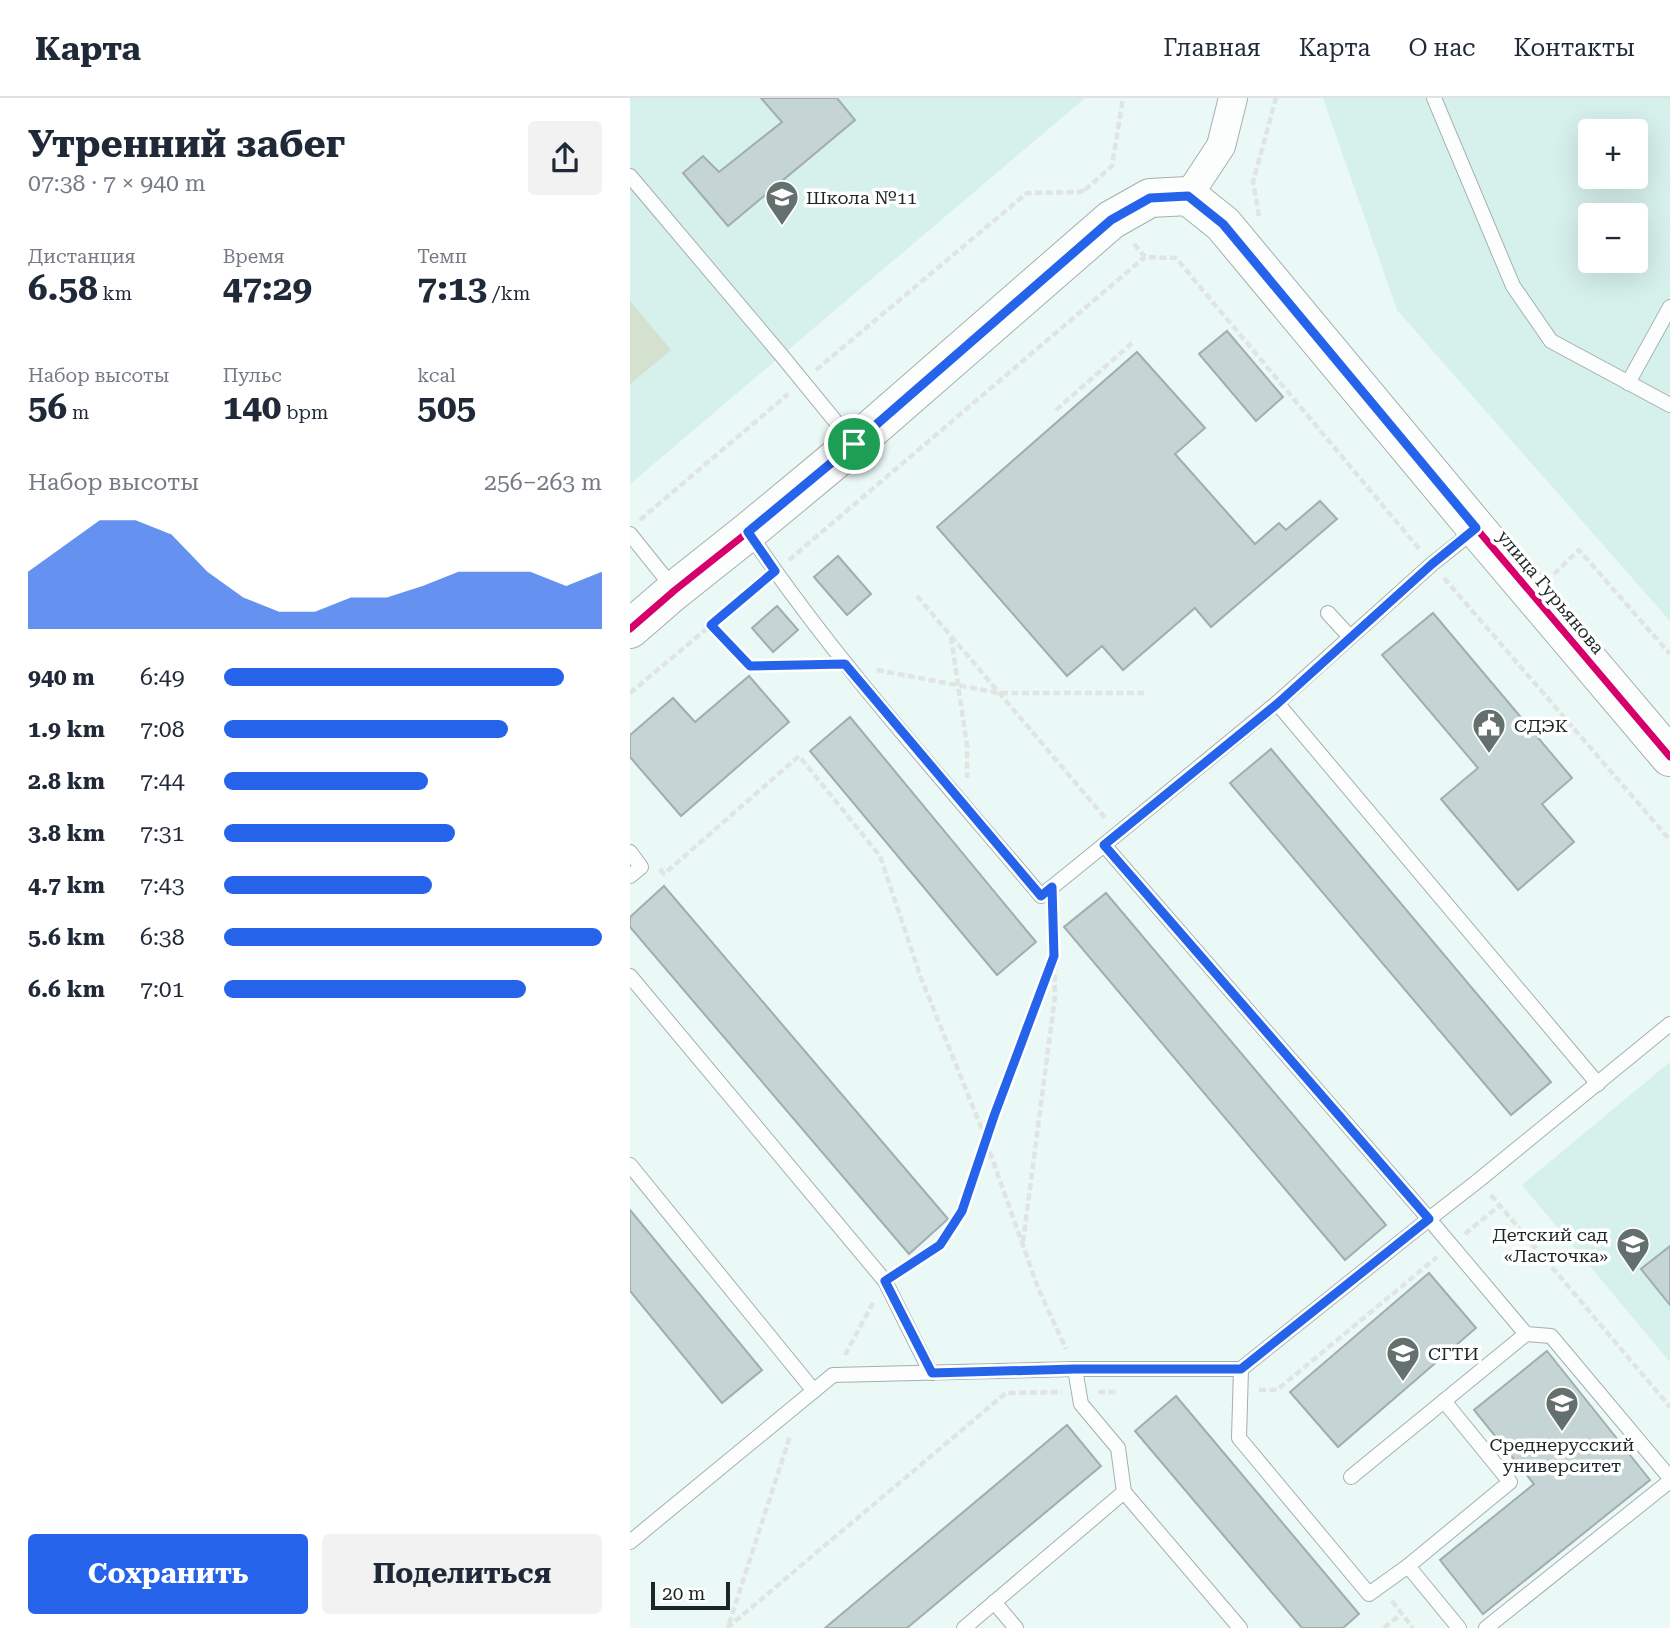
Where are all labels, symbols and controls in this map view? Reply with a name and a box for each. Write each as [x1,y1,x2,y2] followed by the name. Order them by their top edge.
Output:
[35,29,141,68] text: Карта
[1163,34,1261,62] text: Главная
[1299,34,1370,62] text: Карта
[1408,34,1475,62] text: О нас
[1513,34,1635,62] text: Контакты
[1578,119,1648,273] map controls
[1578,119,1648,189] button: +
[528,121,602,195] button: share
[28,122,345,166] text: Утренний забег
[28,170,206,197] text: 07:38 · 7 × 940 m
[763,178,801,227] school or university icon: Школа №11
[806,187,917,208] place label: Школа №11
[1578,203,1648,273] button: −
[28,245,135,268] text: Дистанция
[223,245,285,268] text: Время
[417,245,467,268] text: Темп
[28,268,98,309] text: 6.58
[223,268,312,309] text: 47:29
[417,268,487,309] text: 7:13
[98,282,132,305] text: km
[487,282,530,305] text: /km
[28,364,169,387] text: Набор высоты
[223,364,282,387] text: Пульс
[417,364,456,387] text: kcal
[28,387,67,428] text: 56
[223,387,281,428] text: 140
[417,387,476,428] text: 505
[67,401,89,424] text: m
[281,401,328,424] text: bpm
[824,414,884,474] pin
[835,425,873,463] icon: arrive
[28,469,199,496] text: Набор высоты
[484,469,602,496] text: 256–263 m
[1493,526,1609,658] street label: улица Гурьянова
[28,664,95,691] text: 940 m
[140,664,185,691] text: 6:49
[1470,706,1508,755] public building icon: СДЭК
[1514,715,1568,736] place label: СДЭК
[28,716,105,743] text: 1.9 km
[140,716,185,743] text: 7:08
[28,768,105,795] text: 2.8 km
[140,768,185,795] text: 7:44
[28,820,105,847] text: 3.8 km
[140,820,185,847] text: 7:31
[28,872,105,899] text: 4.7 km
[140,872,185,899] text: 7:43
[28,924,105,951] text: 5.6 km
[140,924,185,951] text: 6:38
[28,976,105,1003] text: 6.6 km
[140,976,185,1003] text: 7:01
[1492,1224,1608,1266] place label: Детский сад «Ласточка»
[1614,1225,1652,1274] school or university icon: Детский сад «Ласточка»
[1384,1334,1422,1383] school or university icon: СГТИ
[1428,1343,1479,1364] place label: СГТИ
[1543,1384,1581,1433] school or university icon: Среднерусский университет
[1490,1434,1634,1476] place label: Среднерусский университет
[28,1534,308,1614] button: Сохранить
[322,1534,602,1614] button: Поделиться
[651,1579,730,1611] scale bar
[662,1582,705,1605] text: 20 m

